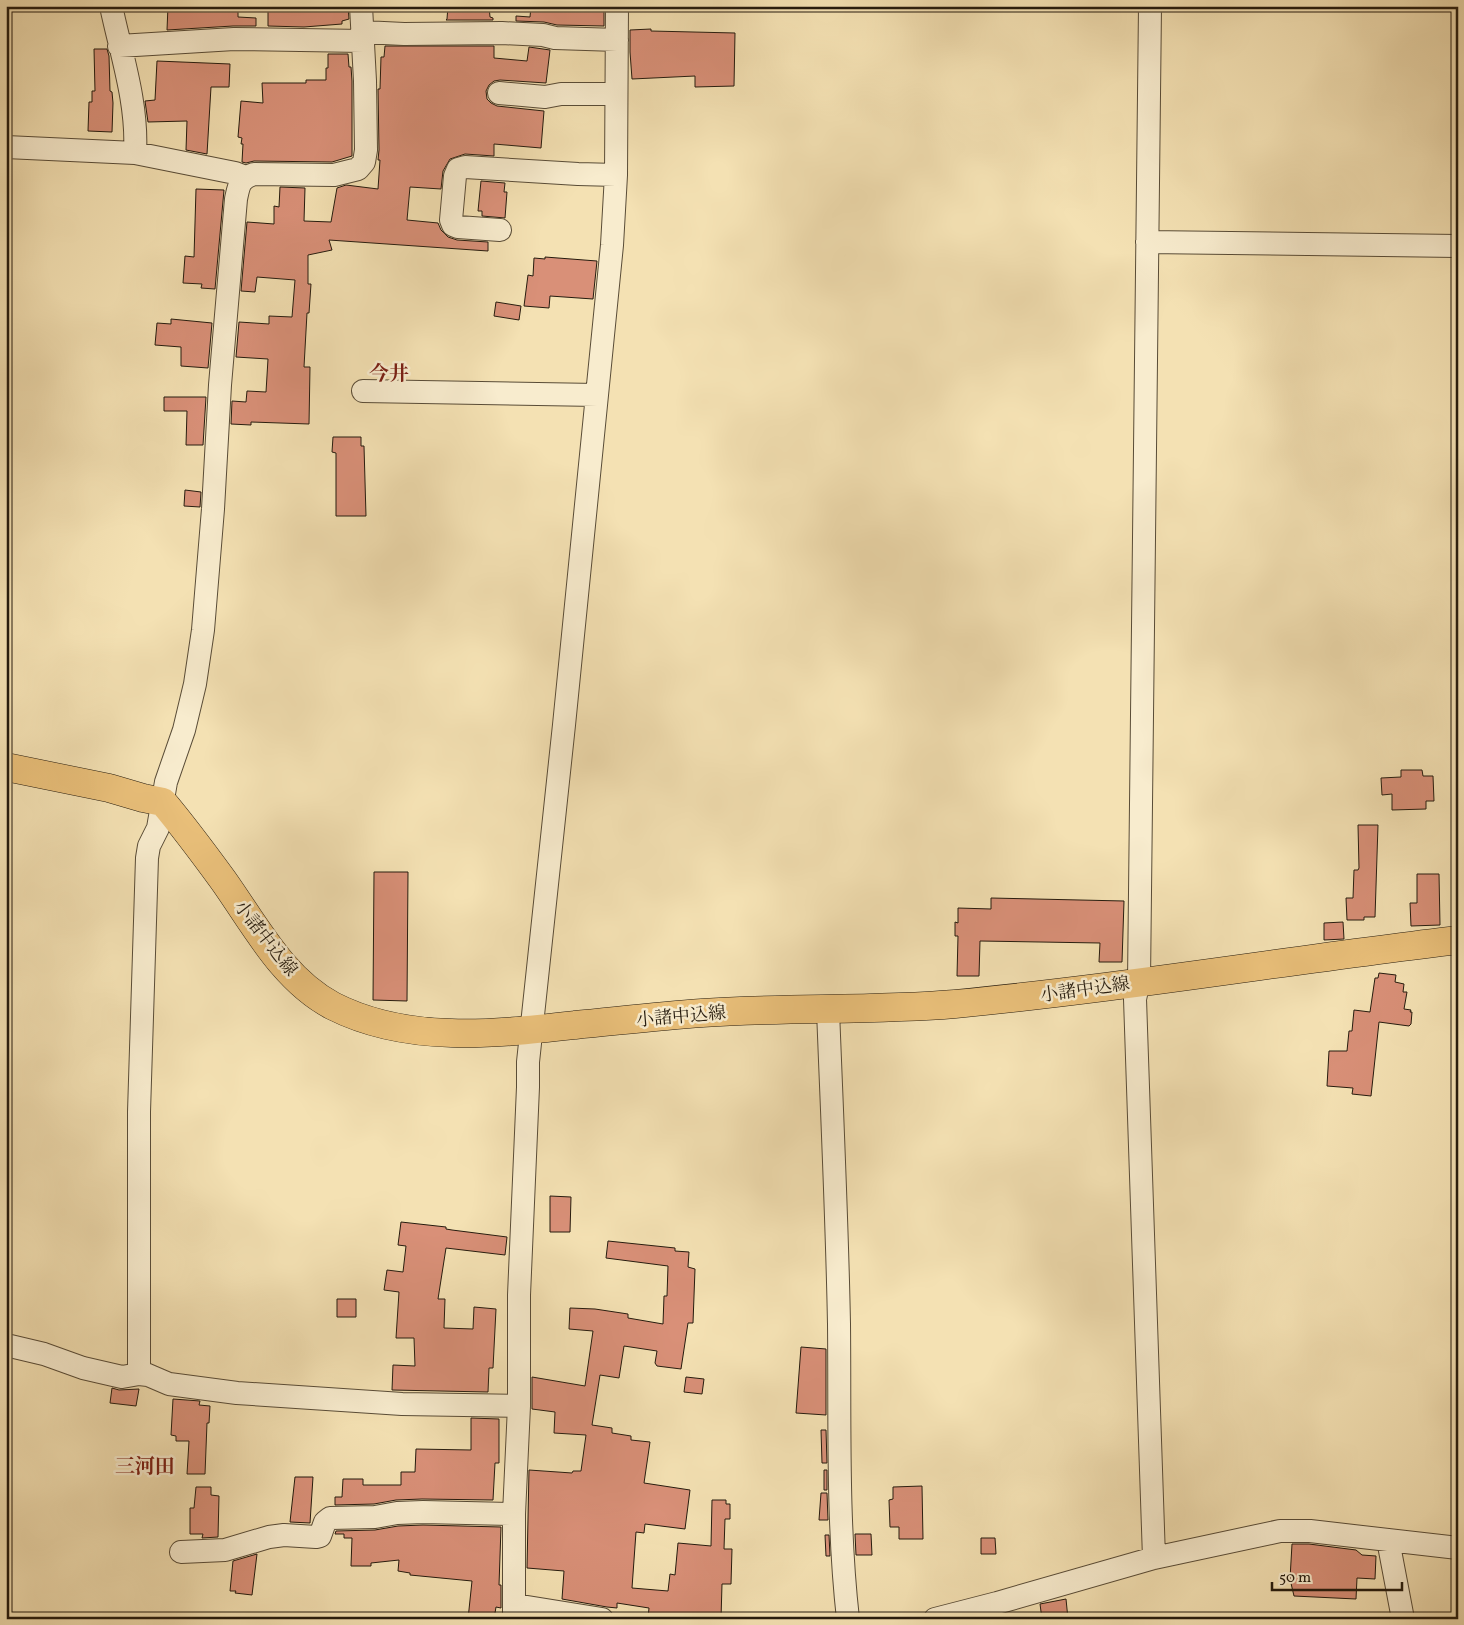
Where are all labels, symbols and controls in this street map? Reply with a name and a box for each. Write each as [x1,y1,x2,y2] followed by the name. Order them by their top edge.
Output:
[369,361,409,389] district label: 今井
[227,896,302,982] street label: 小諸中込線
[1039,972,1132,1009] street label: 小諸中込線
[635,1001,727,1034] street label: 小諸中込線
[115,1454,175,1482] district label: 三河田
[1272,1560,1402,1592] scale bar
[1279,1568,1311,1589] text: 50 m

